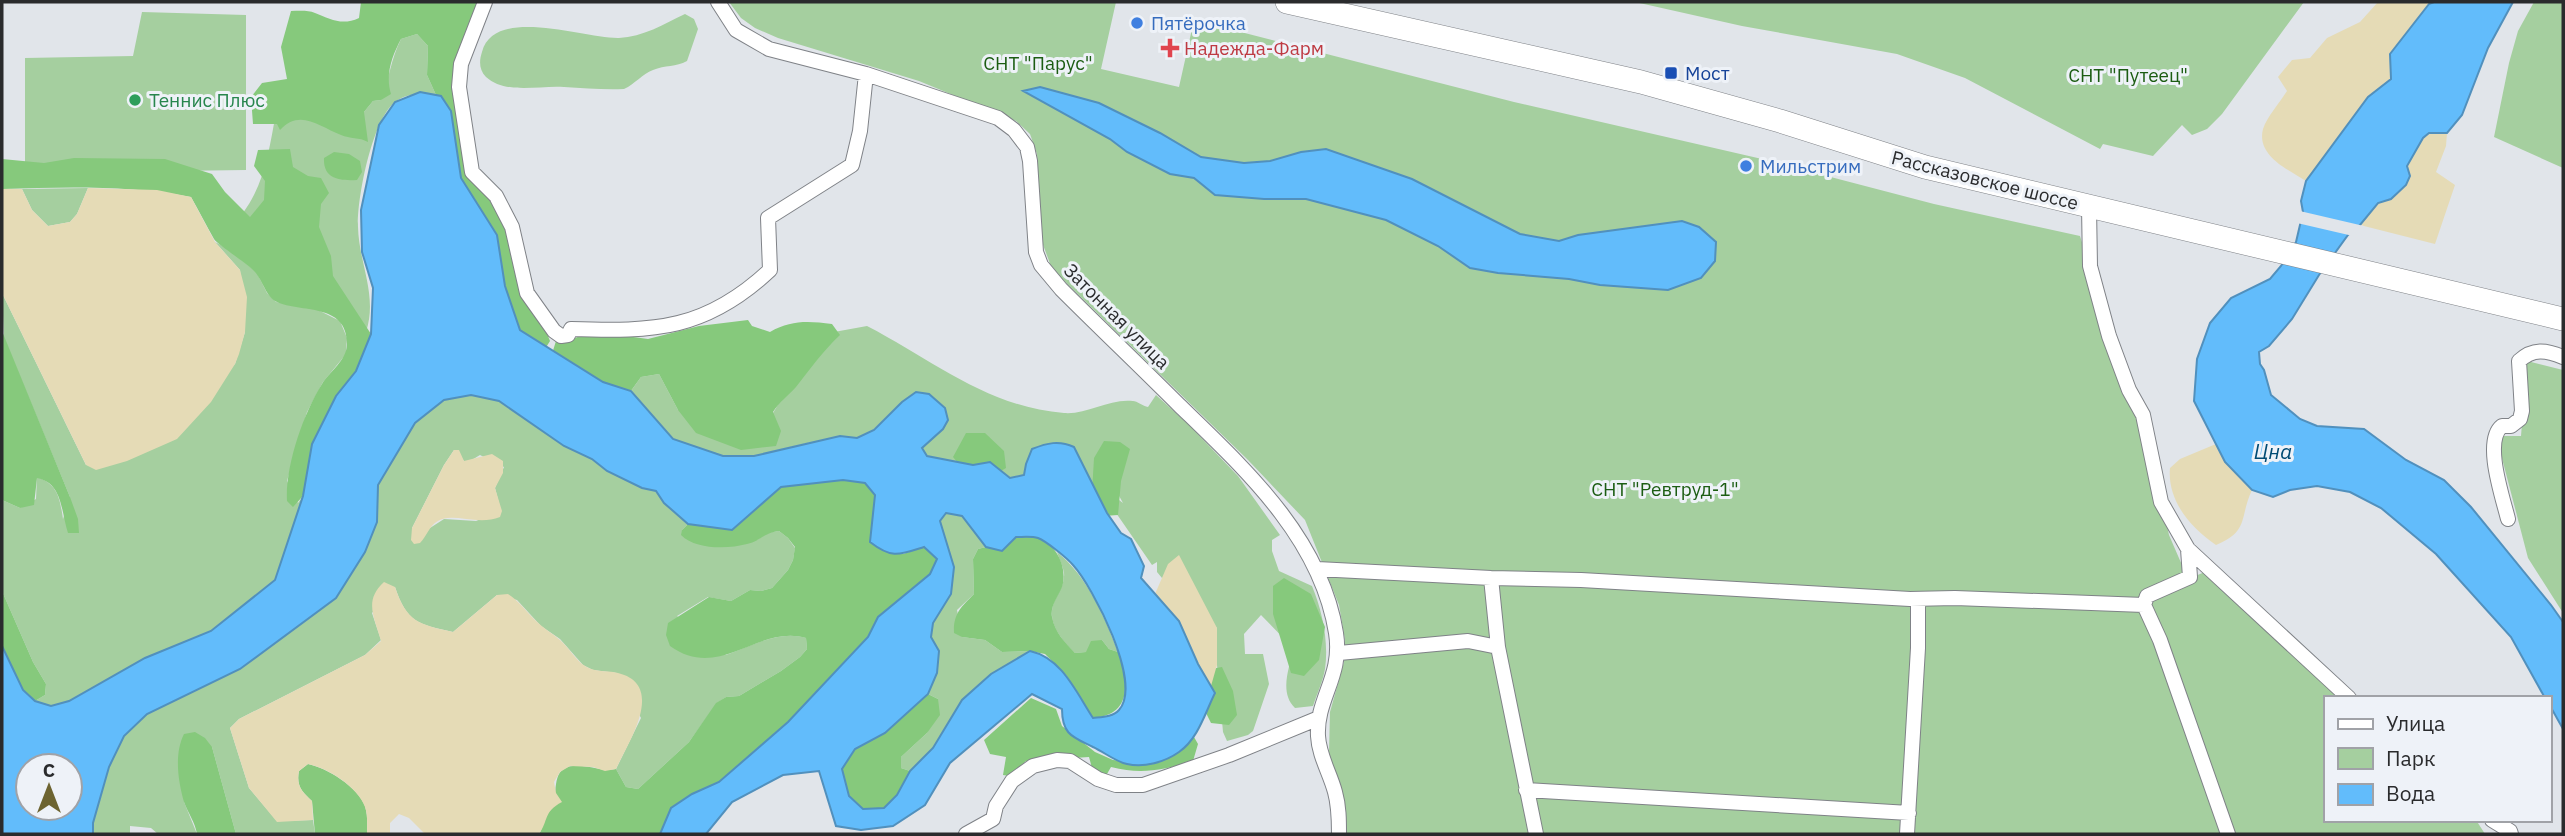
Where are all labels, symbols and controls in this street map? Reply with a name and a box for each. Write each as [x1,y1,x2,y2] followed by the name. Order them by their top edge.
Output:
[1151,11,1246,35] place label: Пятёрочка
[1129,15,1145,31] marker: Пятёрочка
[1184,36,1324,60] place label: Надежда-Фарм
[1162,40,1178,56] marker: Надежда-Фарм
[983,51,1093,75] park label: СНТ "Парус"
[1685,61,1730,85] place label: Мост
[2068,63,2188,87] park label: СНТ "Путеец"
[1663,65,1679,81] marker: Мост
[149,88,265,112] place label: Теннис Плюс
[127,92,143,108] marker: Теннис Плюс
[1889,145,2081,215] street label: Рассказовское шоссе
[1760,154,1861,178] place label: Мильстрим
[1738,158,1754,174] marker: Мильстрим
[1059,258,1175,374] street label: Затонная улица
[2254,437,2292,465] water label: Цна
[1591,477,1739,501] park label: СНТ "Ревтруд-1"
[2324,696,2551,822] legend
[2386,709,2445,737] text: Улица
[2386,744,2436,772] text: Парк
[14,752,84,822] north arrow
[43,758,55,782] text: С
[2386,779,2435,807] text: Вода

